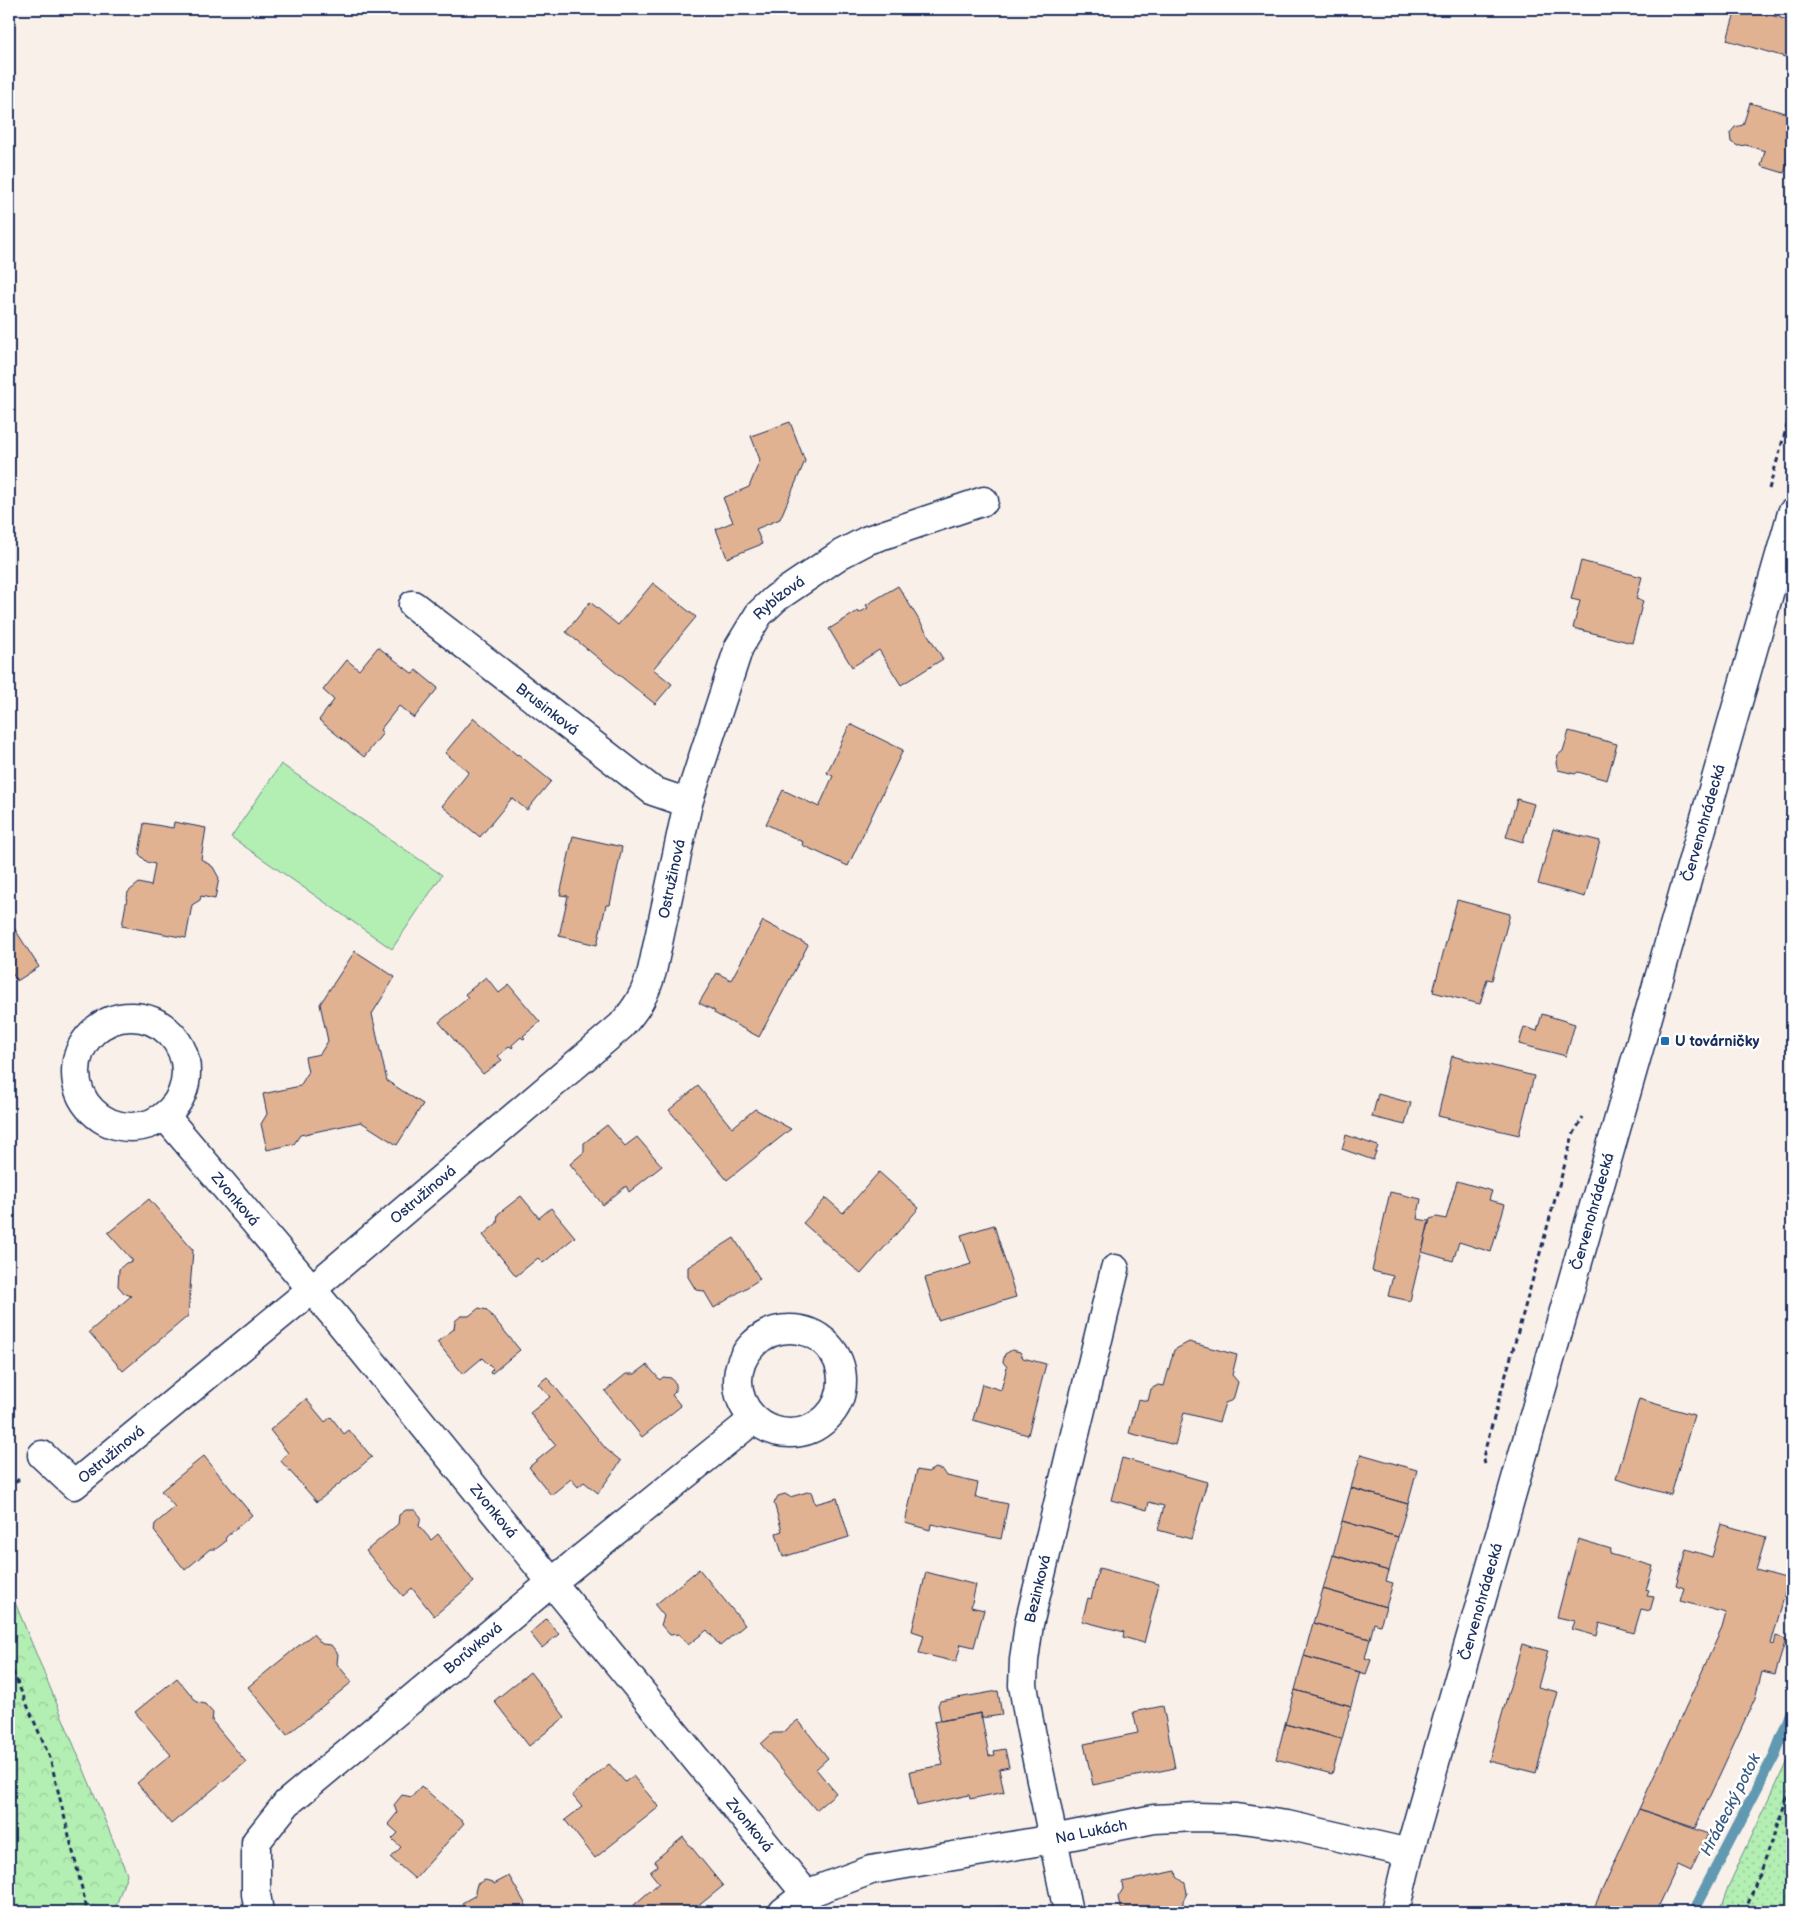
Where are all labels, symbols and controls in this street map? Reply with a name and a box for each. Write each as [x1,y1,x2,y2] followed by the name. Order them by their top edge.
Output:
[749,572,808,624] street label: Rybízová
[512,679,583,739] street label: Brusinková
[1678,762,1729,884] street label: Červenohrádecká
[654,837,690,920] street label: Ostružinová
[1675,1032,1760,1051] place label: U továrničky
[1659,1035,1671,1047] marker: U továrničky
[1567,1151,1618,1272] street label: Červenohrádecká
[386,1161,460,1228] street label: Ostružinová
[207,1168,264,1230] street label: Zvonková
[74,1421,148,1487] street label: Ostružinová
[465,1479,521,1542] street label: Zvonková
[1455,1541,1507,1662] street label: Červenohrádecká
[1020,1553,1055,1625] street label: Bezinková
[440,1618,506,1678] street label: Borůvková
[1697,1750,1765,1859] water label: Hrádecký potok
[721,1793,777,1856] street label: Zvonková
[1054,1815,1129,1848] street label: Na Lukách

